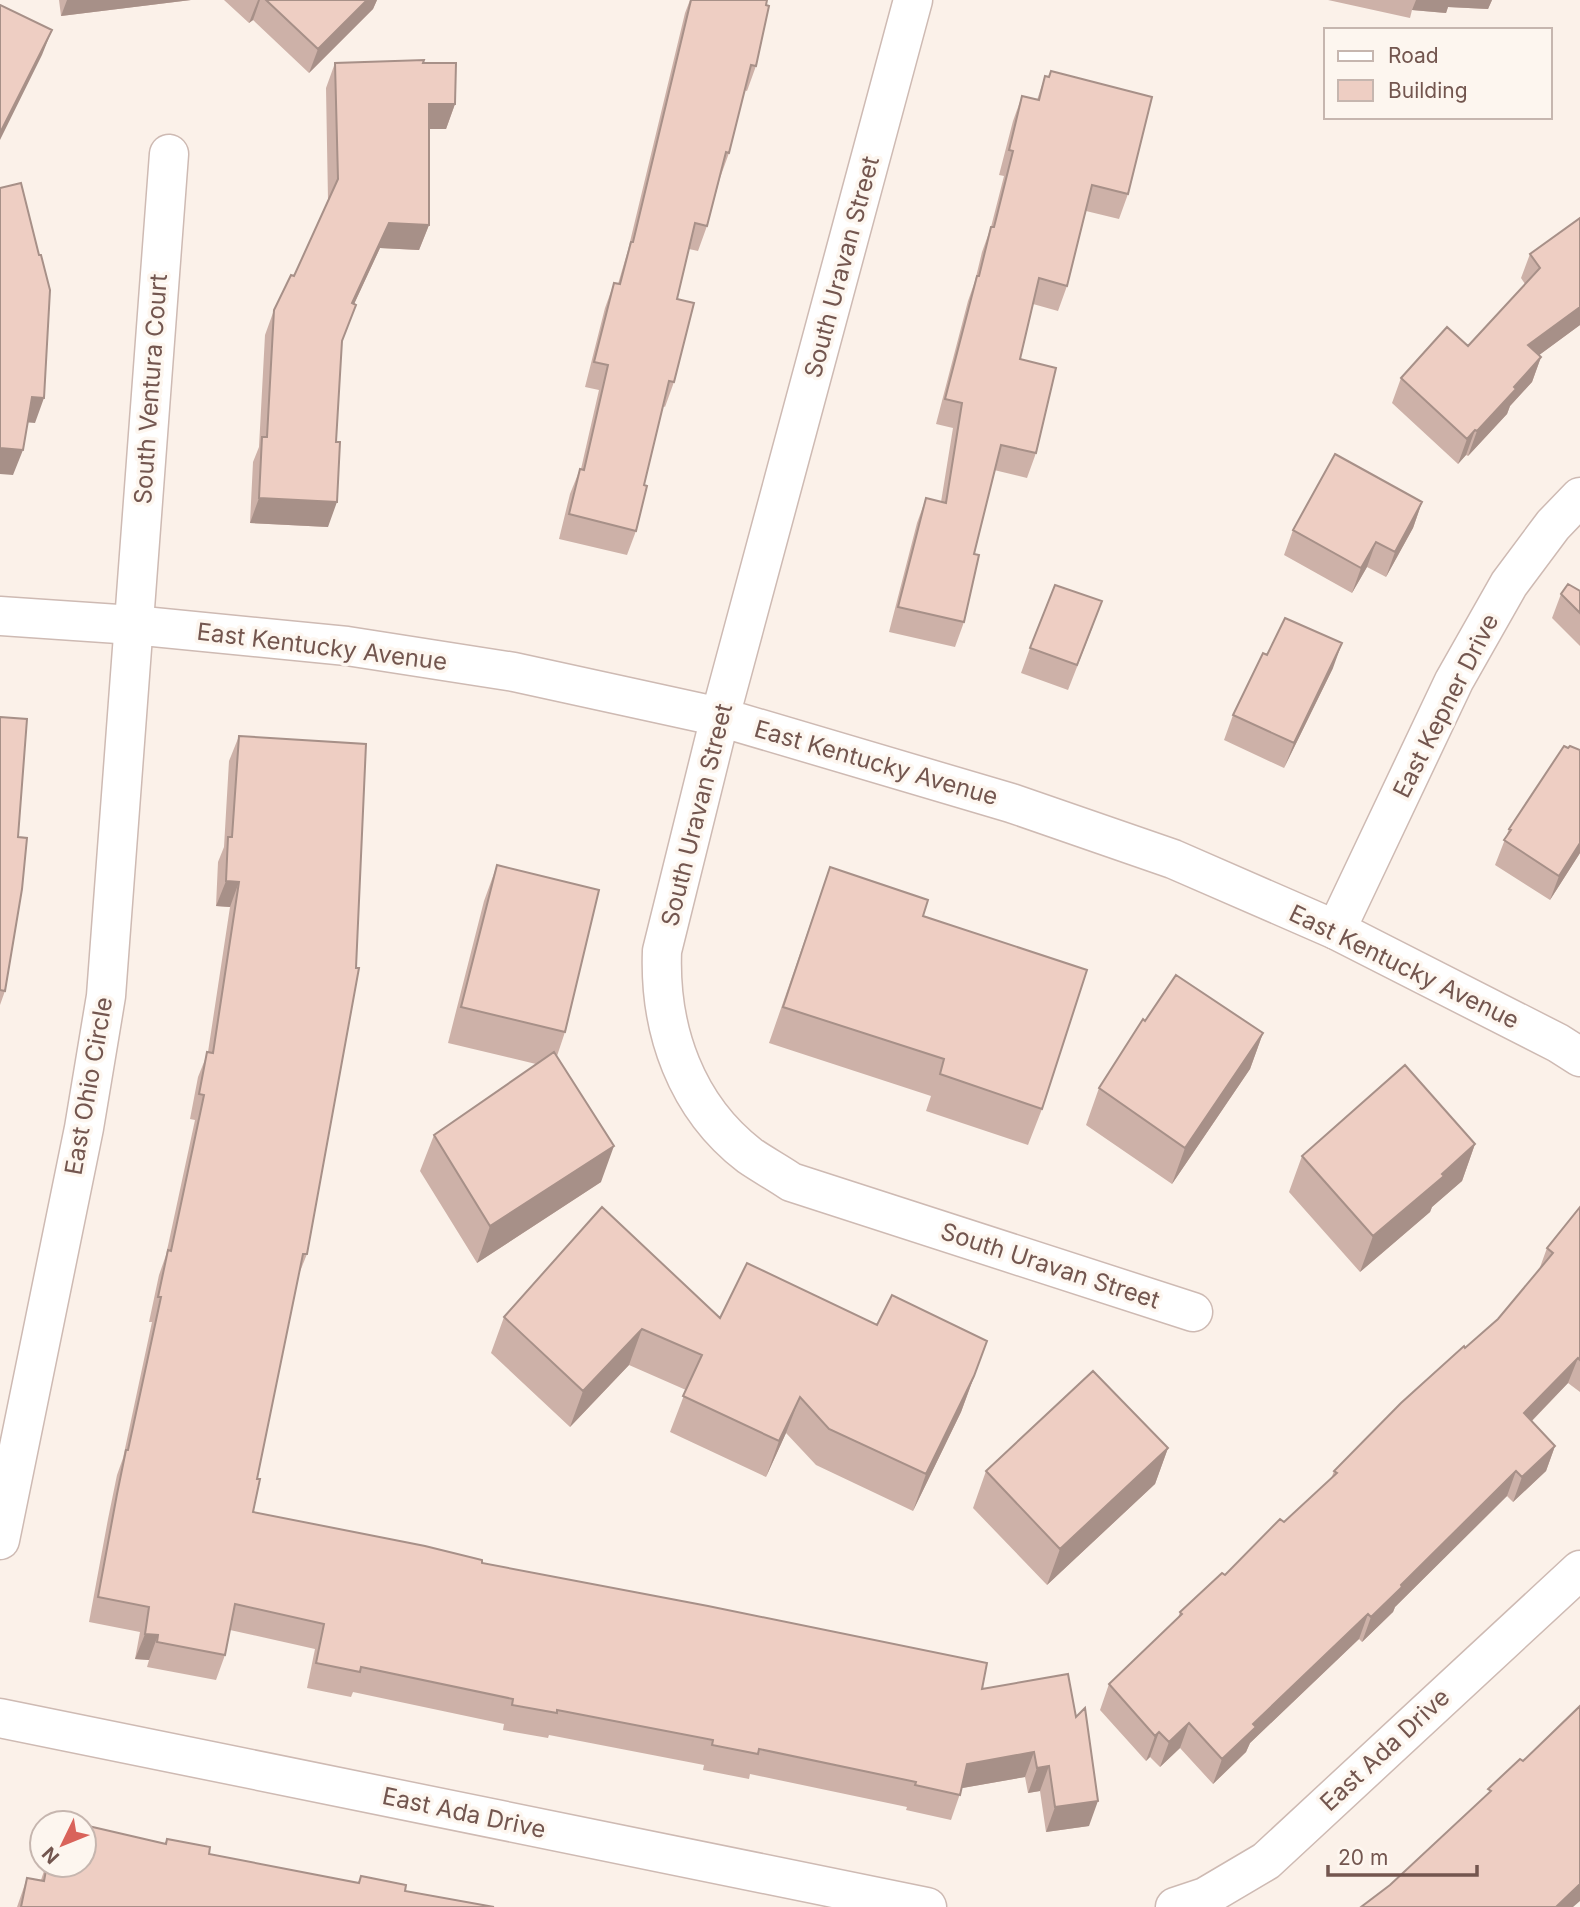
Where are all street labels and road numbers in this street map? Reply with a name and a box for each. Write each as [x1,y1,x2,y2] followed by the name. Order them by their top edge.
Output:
[798,153,885,381] street label: South Uravan Street
[128,273,173,505] street label: South Ventura Court
[1387,609,1504,803] street label: East Kepner Drive
[195,617,449,676] street label: East Kentucky Avenue
[655,700,738,929] street label: South Uravan Street
[751,714,1001,811] street label: East Kentucky Avenue
[1285,898,1524,1035] street label: East Kentucky Avenue
[59,995,118,1177] street label: East Ohio Circle
[937,1216,1163,1315] street label: South Uravan Street
[1314,1682,1455,1817] street label: East Ada Drive
[380,1781,548,1844] street label: East Ada Drive

